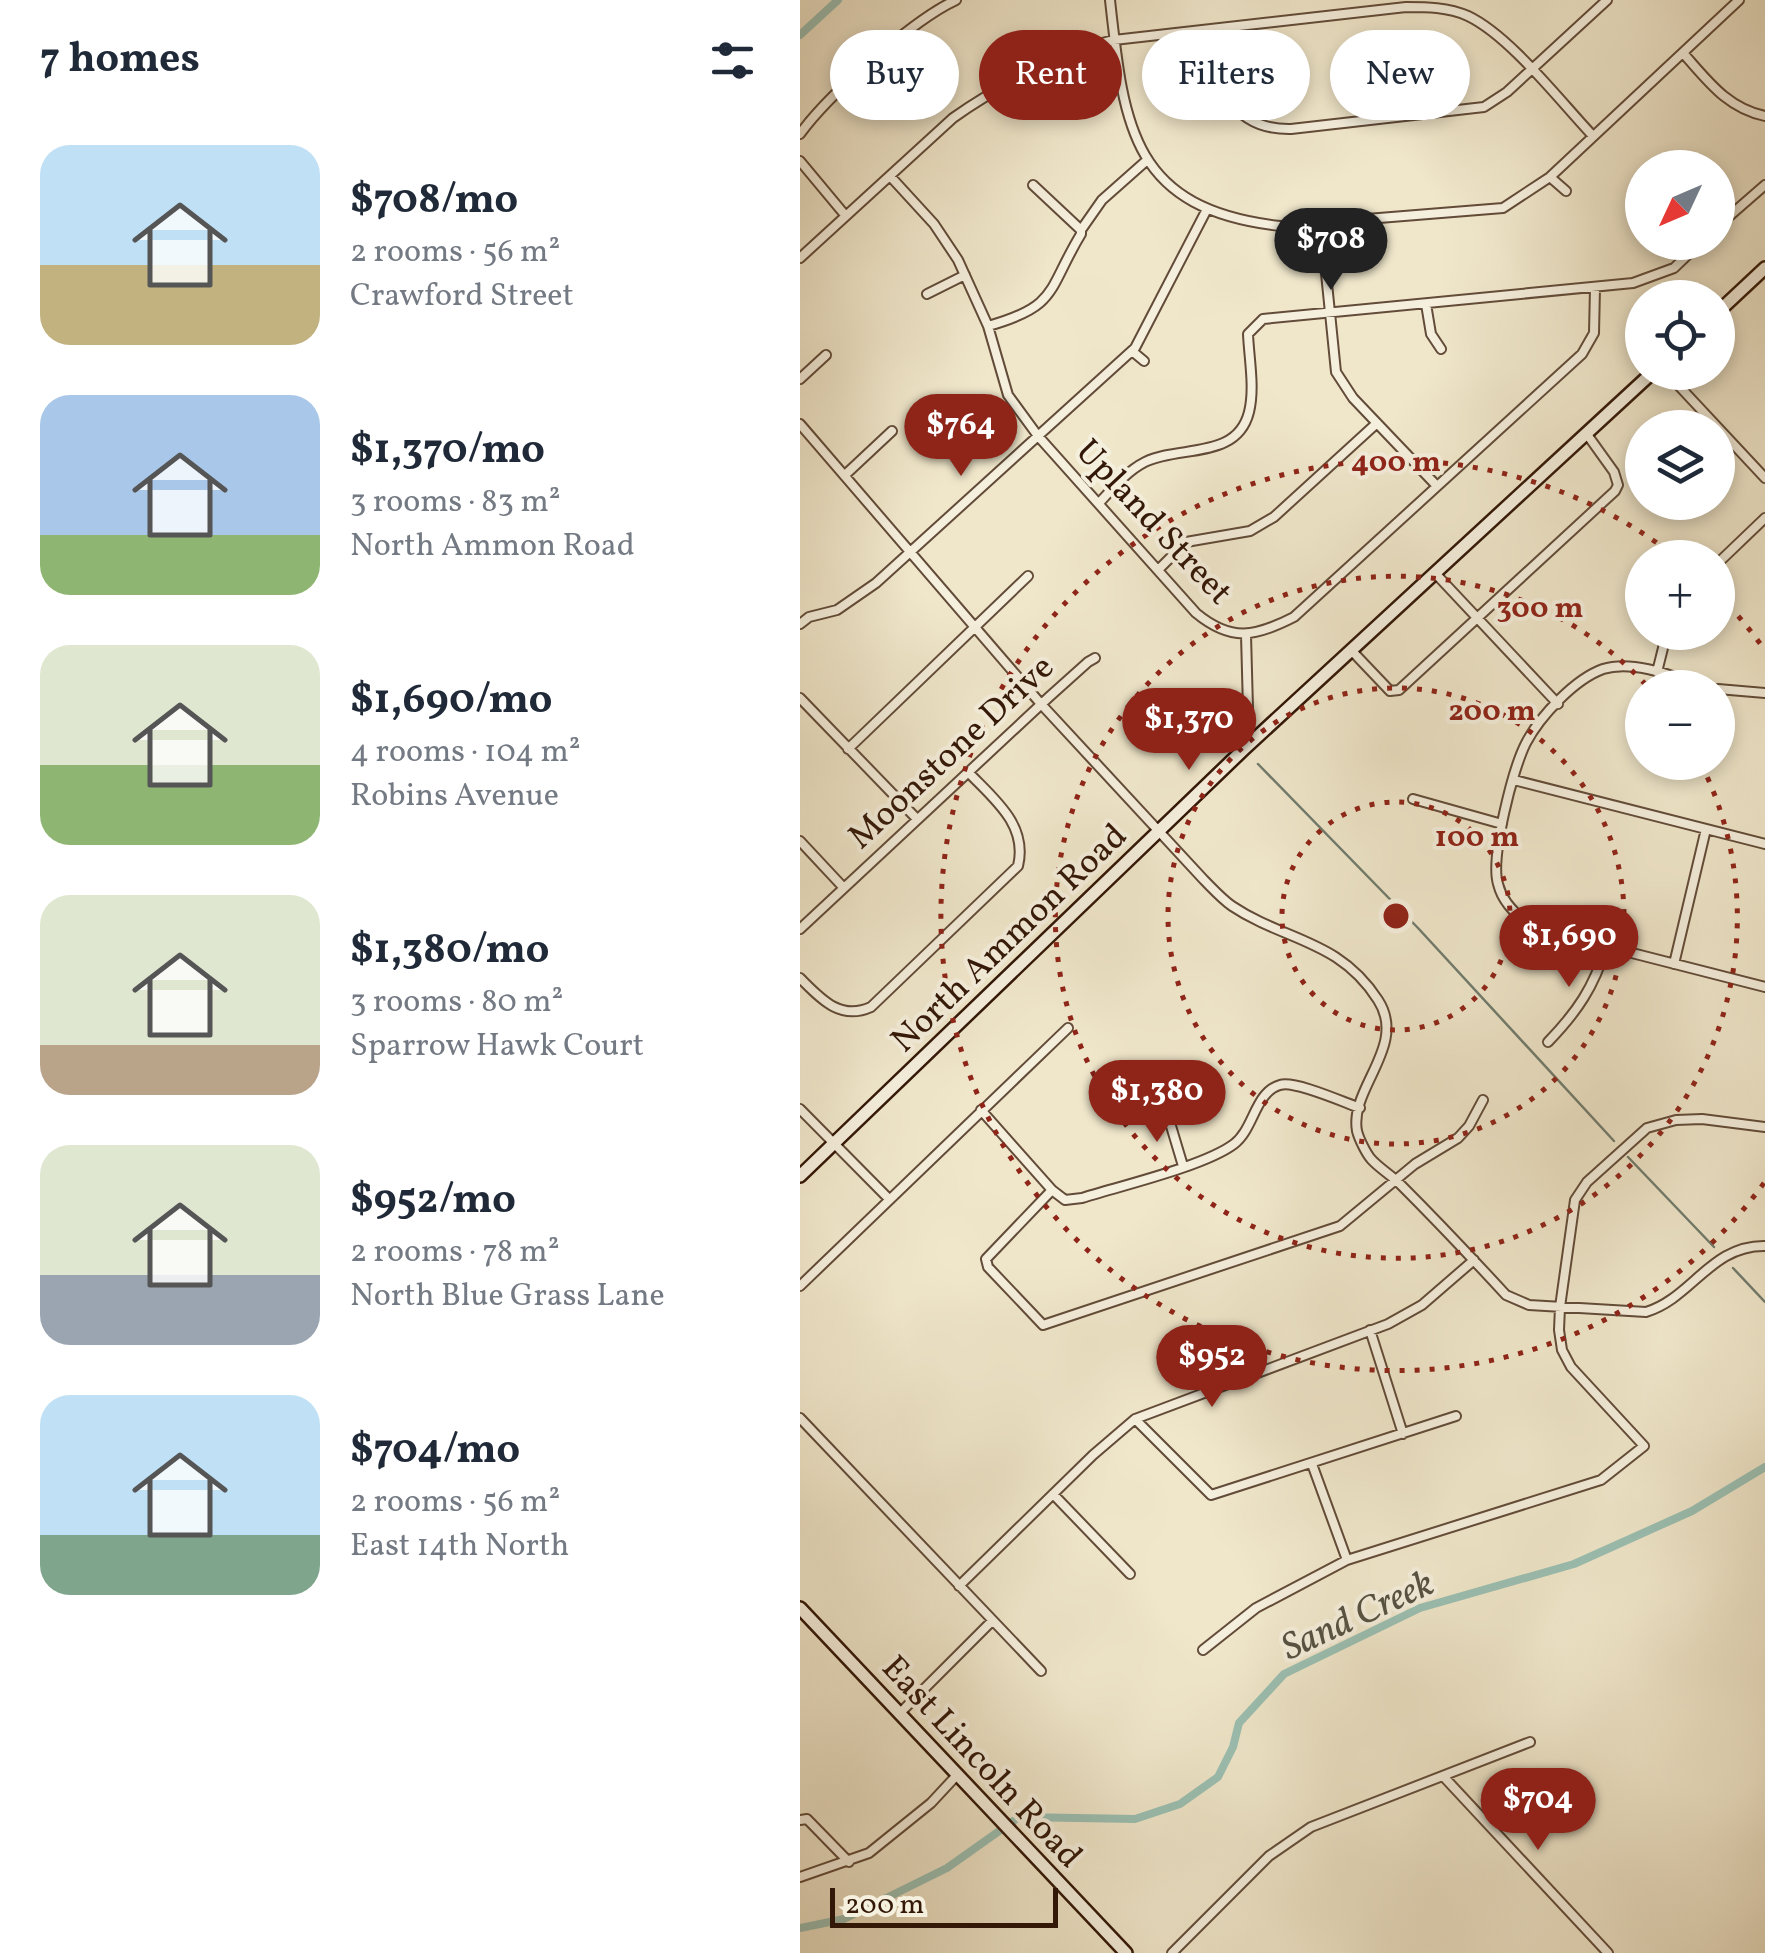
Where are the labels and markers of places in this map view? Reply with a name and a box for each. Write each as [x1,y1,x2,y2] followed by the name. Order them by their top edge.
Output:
[1272,208,1390,293] pin: $708
[902,394,1020,479] pin: $764
[1108,688,1270,773] pin: $1,370
[1378,898,1414,934] centre of rings
[1488,905,1650,990] pin: $1,690
[1076,1060,1238,1145] pin: $1,380
[1153,1325,1271,1410] pin: $952
[1479,1768,1597,1853] pin: $704

